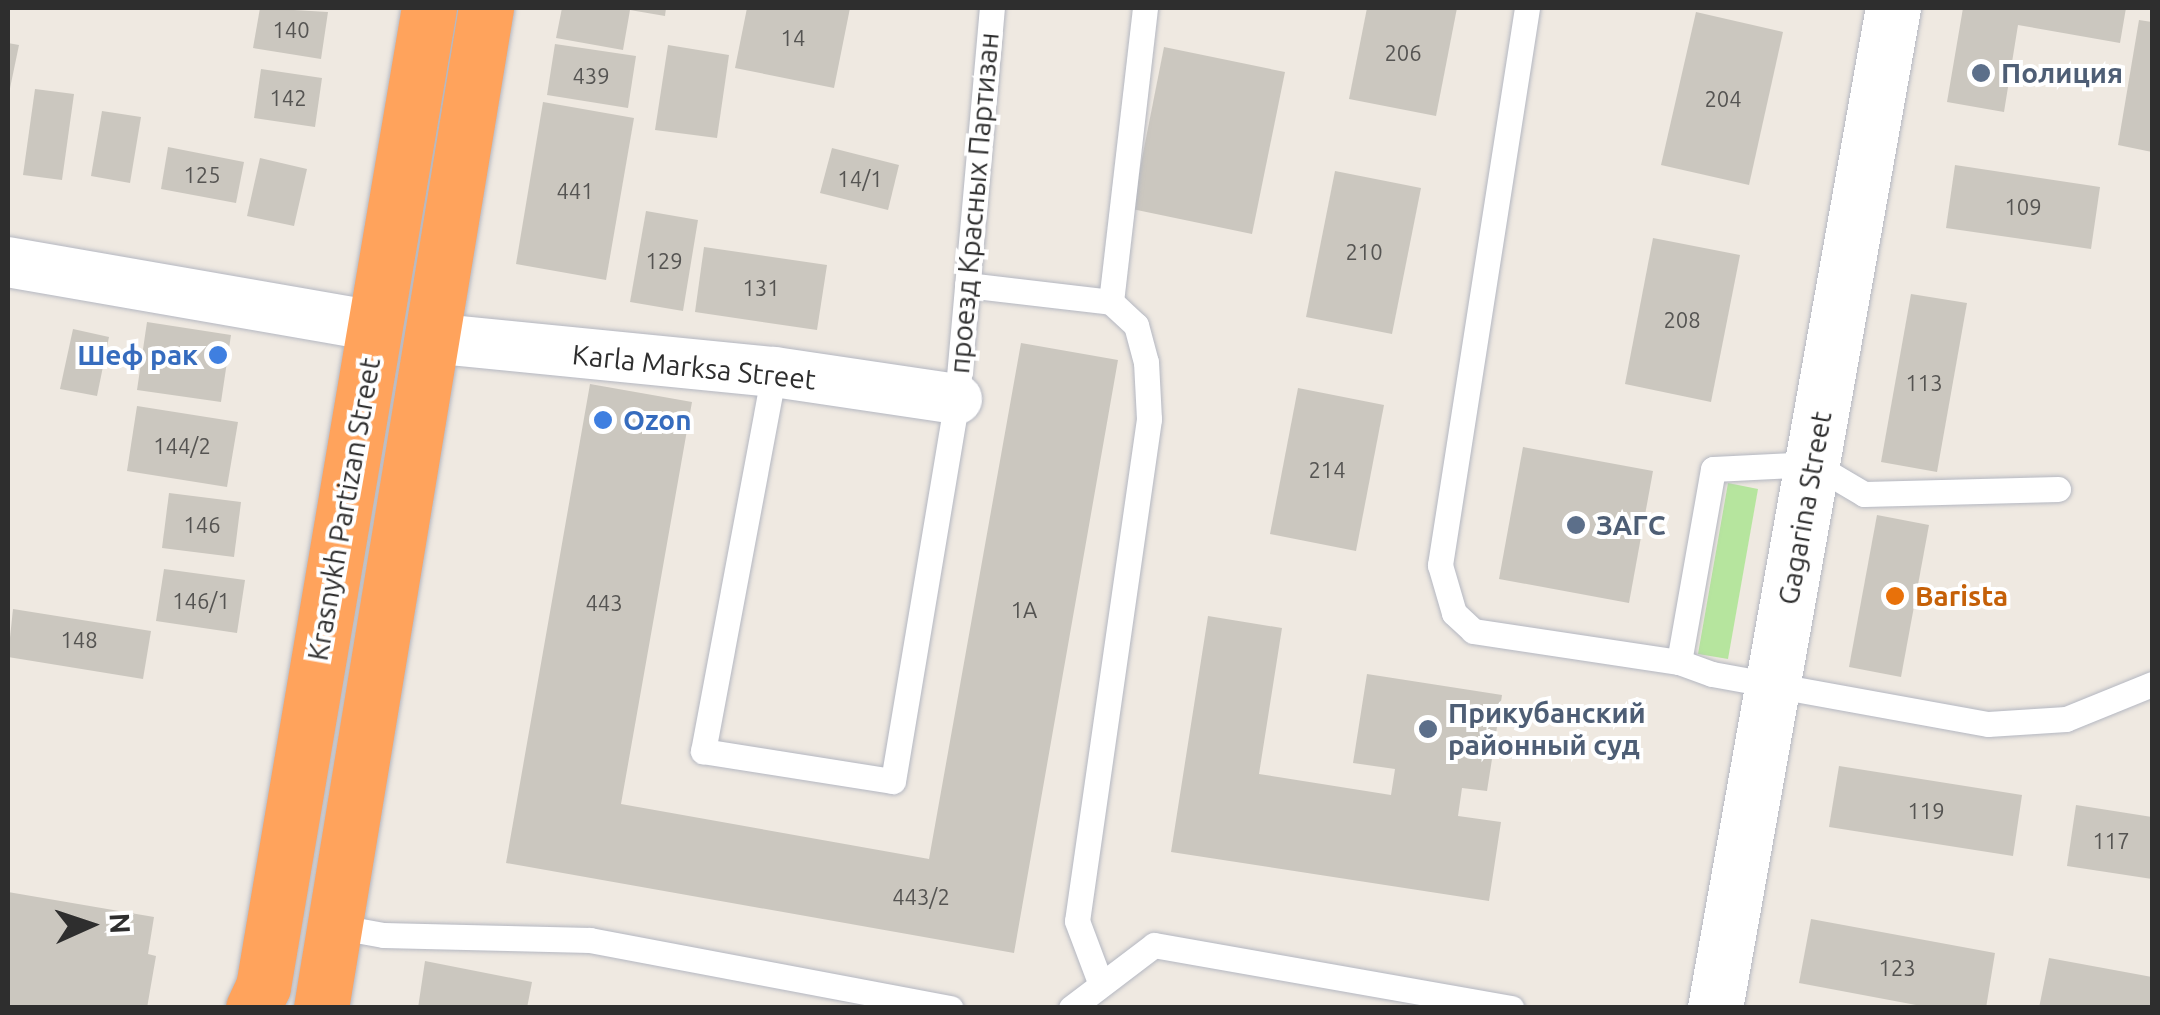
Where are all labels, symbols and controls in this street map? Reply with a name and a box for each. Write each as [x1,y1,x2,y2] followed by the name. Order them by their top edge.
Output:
[272,17,310,43] house number: 140
[781,25,805,51] house number: 14
[942,31,1006,375] street label: проезд Красных Партизан
[1384,40,1422,66] house number: 206
[2001,56,2123,90] place label: Полиция
[1970,62,1992,84] marker: Полиция
[572,63,610,89] house number: 439
[269,85,307,111] house number: 142
[1704,86,1742,112] house number: 204
[183,162,221,188] house number: 125
[837,166,883,192] house number: 14/1
[556,178,594,204] house number: 441
[2004,194,2042,220] house number: 109
[1345,239,1383,265] house number: 210
[645,248,683,274] house number: 129
[742,275,780,301] house number: 131
[1663,307,1701,333] house number: 208
[570,337,818,397] street label: Karla Marksa Street
[77,338,198,372] place label: Шеф рак
[207,344,229,366] marker: Шеф рак
[301,355,387,663] street label: Krasnykh Partizan Street
[1905,370,1943,396] house number: 113
[623,403,692,437] place label: Ozon
[592,409,614,431] marker: Ozon
[1771,409,1839,607] street label: Gagarina Street
[153,433,211,459] house number: 144/2
[1308,457,1346,483] house number: 214
[1596,508,1666,542] place label: ЗАГС
[183,512,221,538] house number: 146
[1565,514,1587,536] marker: ЗАГС
[1915,579,2008,613] place label: Barista
[1884,585,1906,607] marker: Barista
[172,588,230,614] house number: 146/1
[585,590,623,616] house number: 443
[1011,597,1037,623] house number: 1А
[60,627,98,653] house number: 148
[1448,696,1646,762] place label: Прикубанский районный суд
[1417,718,1439,740] marker: Прикубанский районный суд
[1907,798,1945,824] house number: 119
[2092,828,2130,854] house number: 117
[40,875,140,975] north arrow
[892,884,950,910] house number: 443/2
[104,912,136,935] text: N
[1878,955,1916,981] house number: 123

